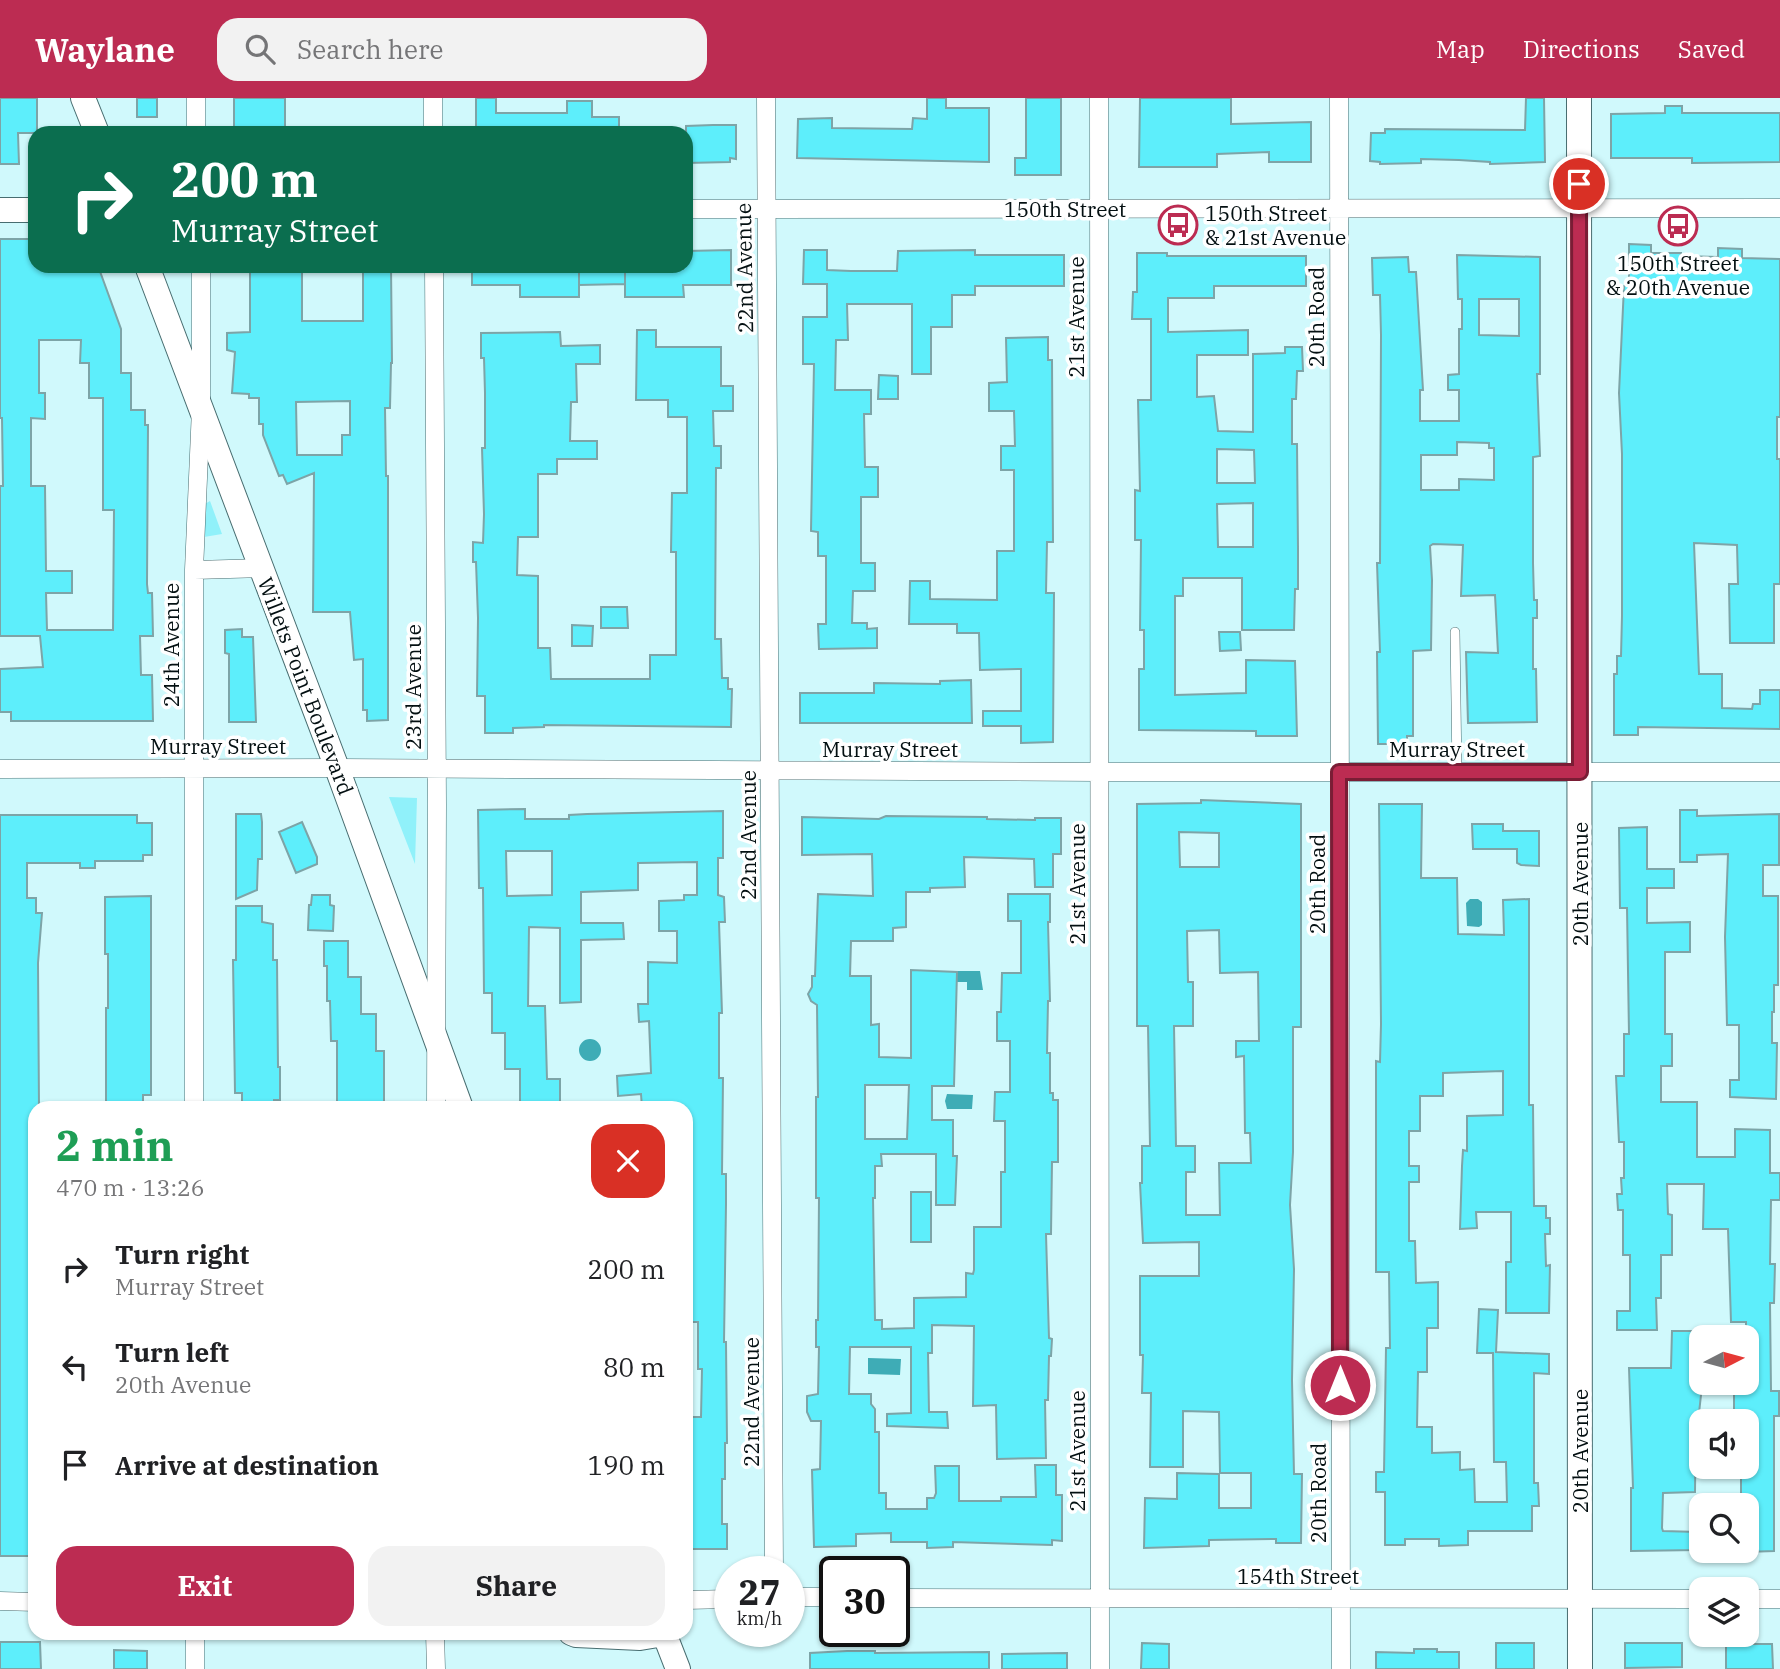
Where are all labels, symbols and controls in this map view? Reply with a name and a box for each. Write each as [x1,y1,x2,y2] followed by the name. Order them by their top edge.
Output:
[217,18,707,81] search box
[35,28,175,71] text: Waylane
[241,30,279,68] icon: search
[297,32,443,66] text: Search here
[1436,33,1485,65] text: Map
[1523,33,1640,65] text: Directions
[1678,33,1745,65] text: Saved
[171,147,318,210] text: 200 m
[56,154,147,245] icon: right
[1549,154,1609,214] pin
[1560,165,1598,203] icon: arrive
[1004,195,1126,223] street label: 150th Street
[1205,199,1346,251] place label: 150th Street & 21st Avenue
[729,203,759,333] street label: 22nd Avenue
[1157,204,1199,246] bus stop icon: 150th Street & 21st Avenue
[1657,205,1699,247] bus stop icon: 150th Street & 20th Avenue
[171,209,379,251] text: Murray Street
[1606,249,1750,301] place label: 150th Street & 20th Avenue
[1062,256,1090,378] street label: 21st Avenue
[1302,266,1330,367] street label: 20th Road
[252,573,361,799] street label: Willets Point Boulevard
[157,583,185,707] street label: 24th Avenue
[399,624,427,750] street label: 23rd Avenue
[150,732,286,760] street label: Murray Street
[822,735,958,763] street label: Murray Street
[1389,735,1525,763] street label: Murray Street
[734,770,762,900] street label: 22nd Avenue
[1566,822,1594,946] street label: 20th Avenue
[1063,823,1091,945] street label: 21st Avenue
[1303,833,1331,934] street label: 20th Road
[56,1118,174,1173] text: 2 min
[591,1124,665,1198] button: close
[56,1172,205,1202] text: 470 m · 13:26
[115,1237,249,1271] text: Turn right
[56,1250,94,1288] icon: right
[587,1252,665,1286] text: 200 m
[115,1271,264,1301] text: Murray Street
[1689,1325,1759,1395] north arrow
[1689,1325,1759,1647] map controls
[115,1335,229,1369] text: Turn left
[737,1337,765,1467] street label: 22nd Avenue
[56,1348,94,1386] icon: left
[1303,1348,1377,1422] position arrow
[603,1350,665,1384] text: 80 m
[115,1369,251,1399] text: 20th Avenue
[1566,1389,1594,1513] street label: 20th Avenue
[1063,1390,1091,1512] street label: 21st Avenue
[1689,1409,1759,1479] button: sound
[1304,1442,1332,1543] street label: 20th Road
[56,1446,94,1484] icon: arrive
[115,1448,379,1482] text: Arrive at destination
[587,1448,665,1482] text: 190 m
[1689,1493,1759,1563] button: search
[56,1546,354,1626] button: Exit
[368,1546,665,1626] button: Share
[819,1556,910,1647] speed limit sign: 30
[1237,1562,1359,1590] street label: 154th Street
[738,1569,781,1615] text: 27
[1689,1577,1759,1647] button: layers
[737,1607,782,1630] text: km/h

